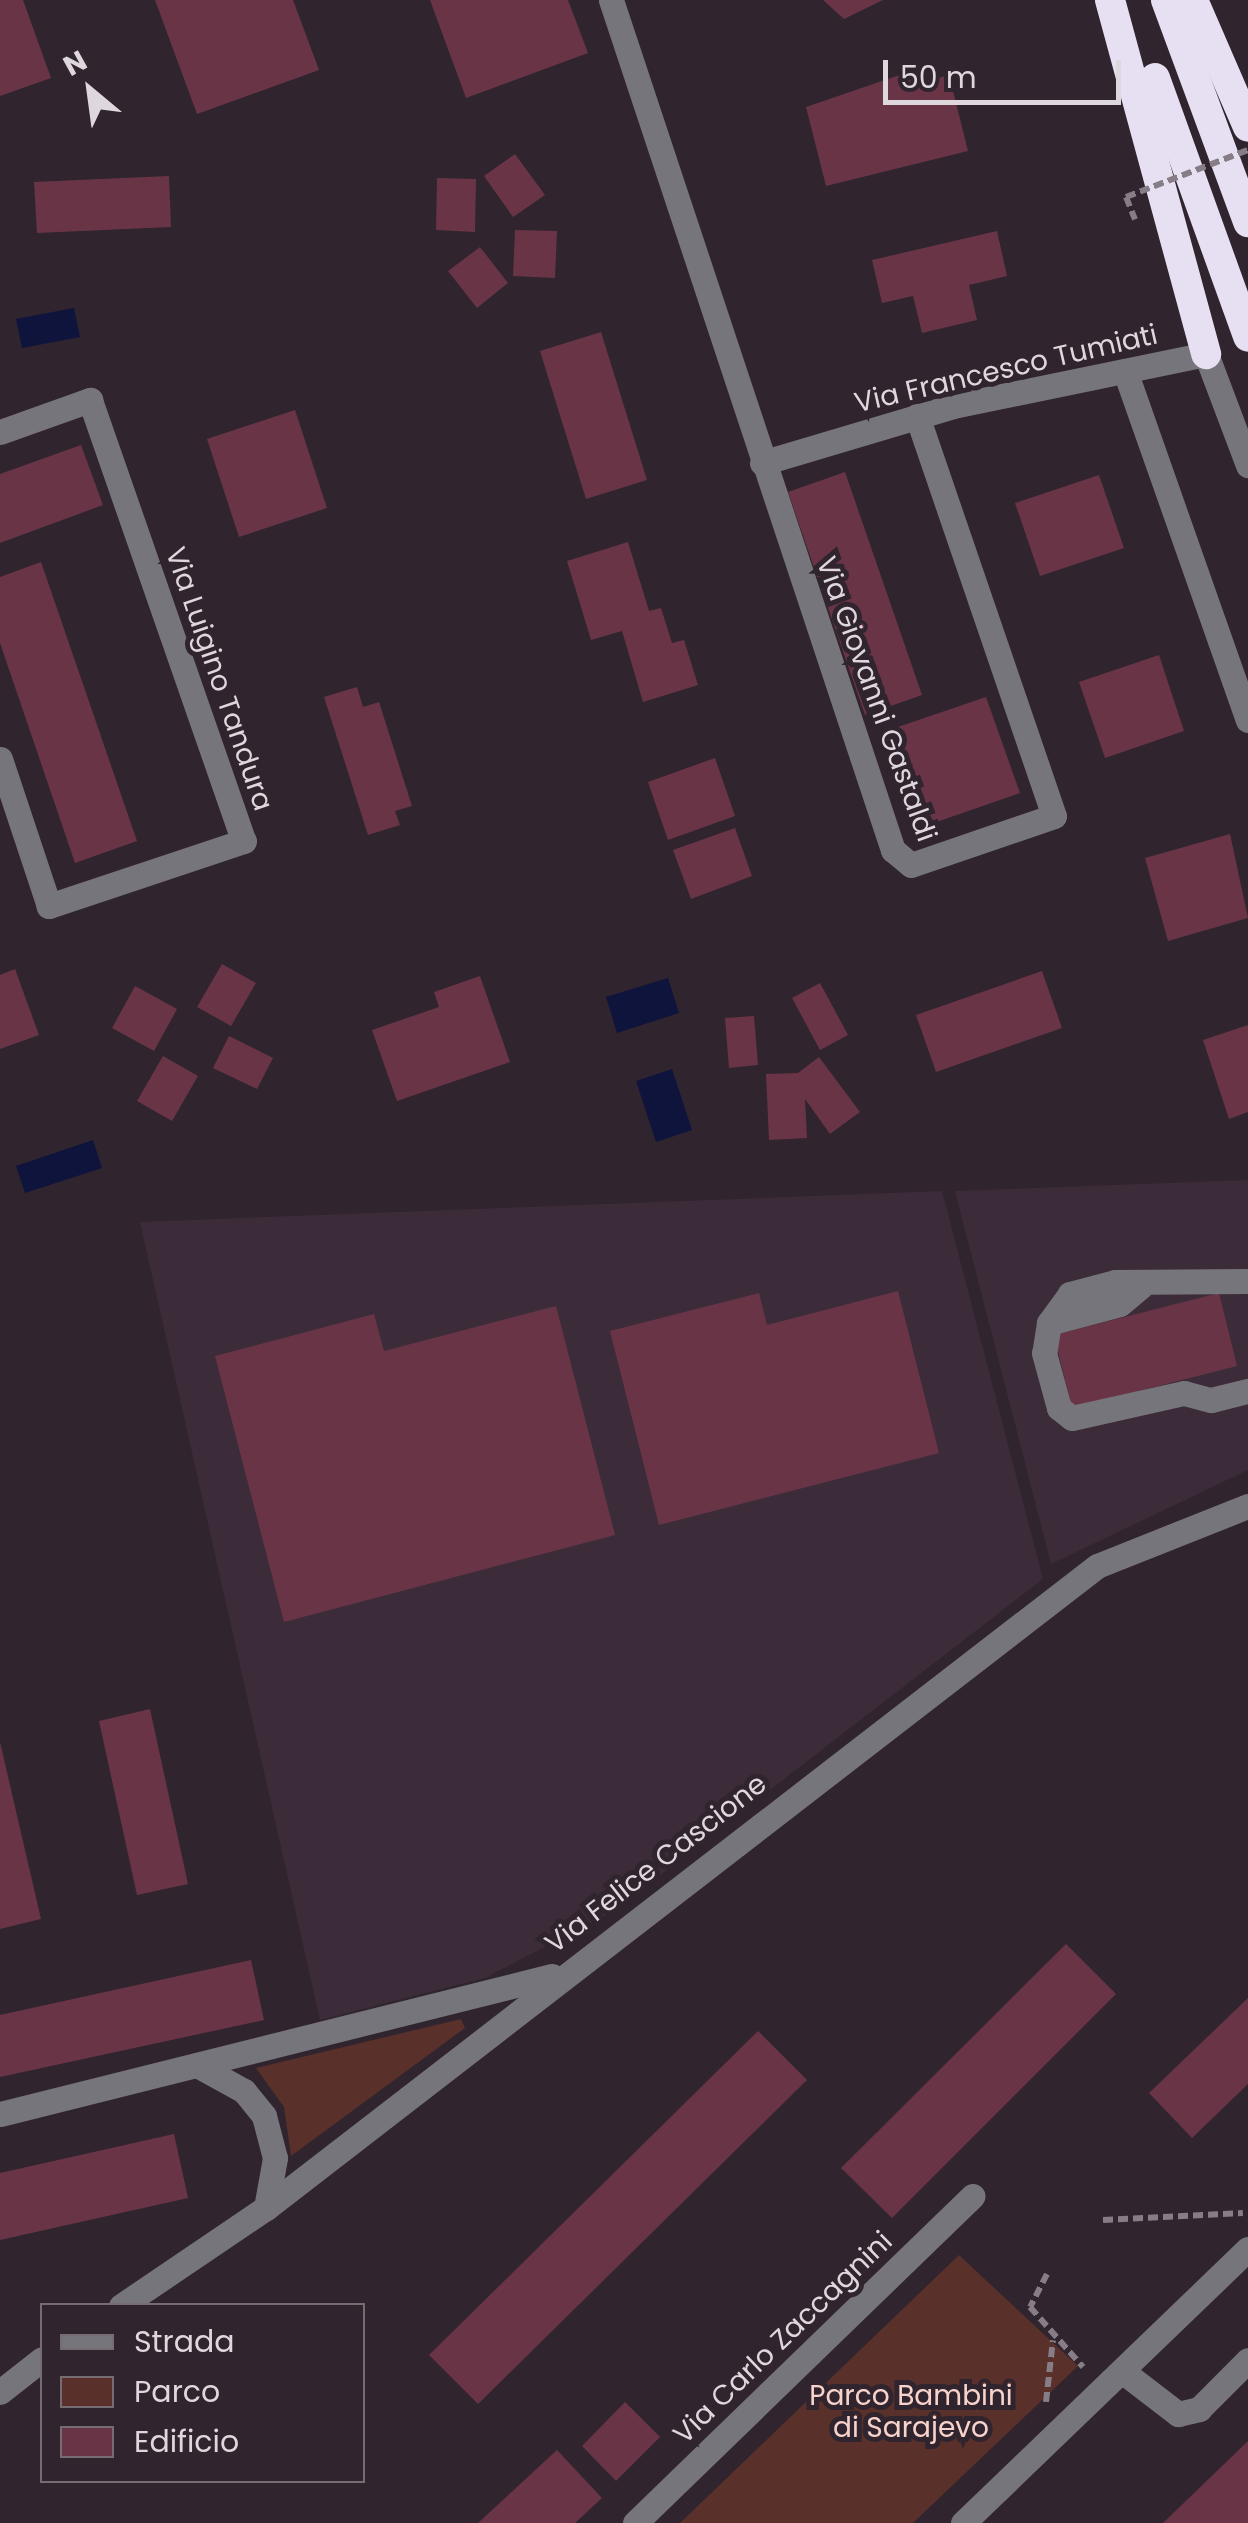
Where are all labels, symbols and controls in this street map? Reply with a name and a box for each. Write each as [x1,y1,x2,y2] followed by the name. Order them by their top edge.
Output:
[40,40,140,140] north arrow
[888,40,1126,102] scale bar
[57,41,94,85] text: N
[900,56,977,99] text: 50 m
[851,318,1161,420] street label: Via Francesco Tumiati
[158,543,280,815] street label: Via Luigino Tandura
[809,552,943,846] street label: Via Giovanni Gastaldi
[539,1767,773,1961] street label: Via Felice Cascione
[667,2225,899,2451] street label: Via Carlo Zaccagnini
[40,2303,365,2483] legend
[134,2320,235,2363] text: Strada
[134,2370,220,2413] text: Parco
[809,2379,1013,2445] park label: Parco Bambini di Sarajevo
[134,2420,239,2463] text: Edificio

